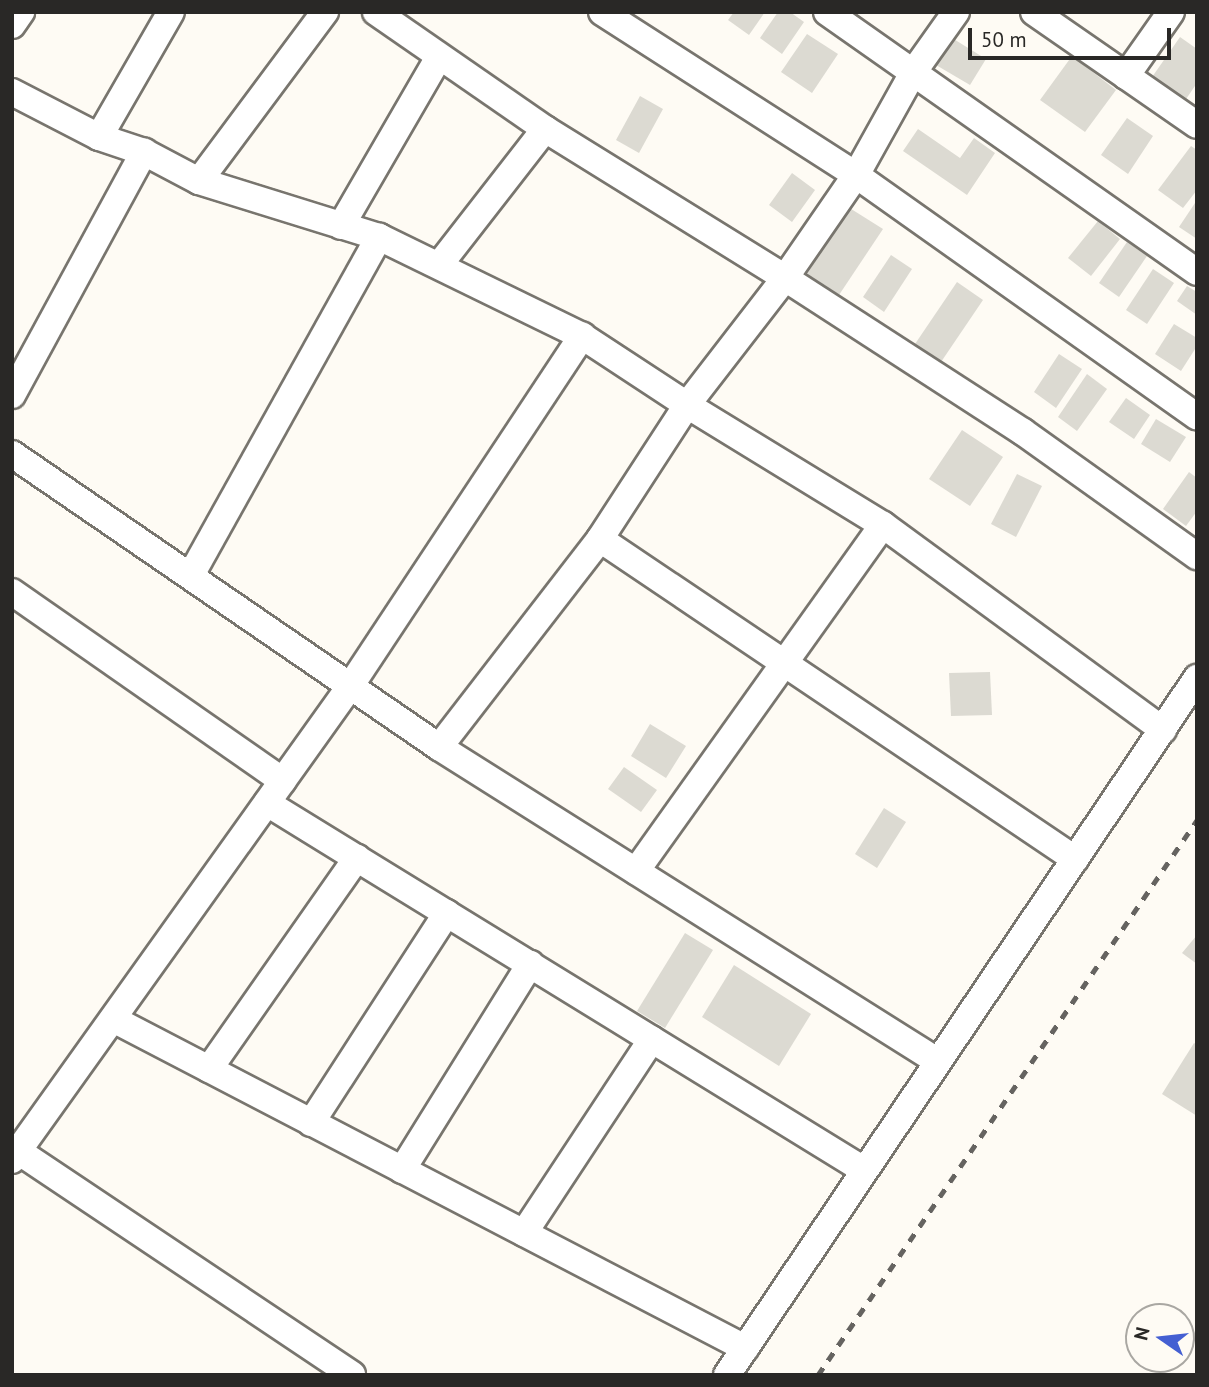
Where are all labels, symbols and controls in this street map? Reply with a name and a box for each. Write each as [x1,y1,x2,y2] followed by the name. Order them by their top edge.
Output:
[971,14,1174,58] scale bar
[981,26,1027,53] text: 50 m
[1125,1303,1195,1373] north arrow
[1128,1324,1155,1342] text: N

